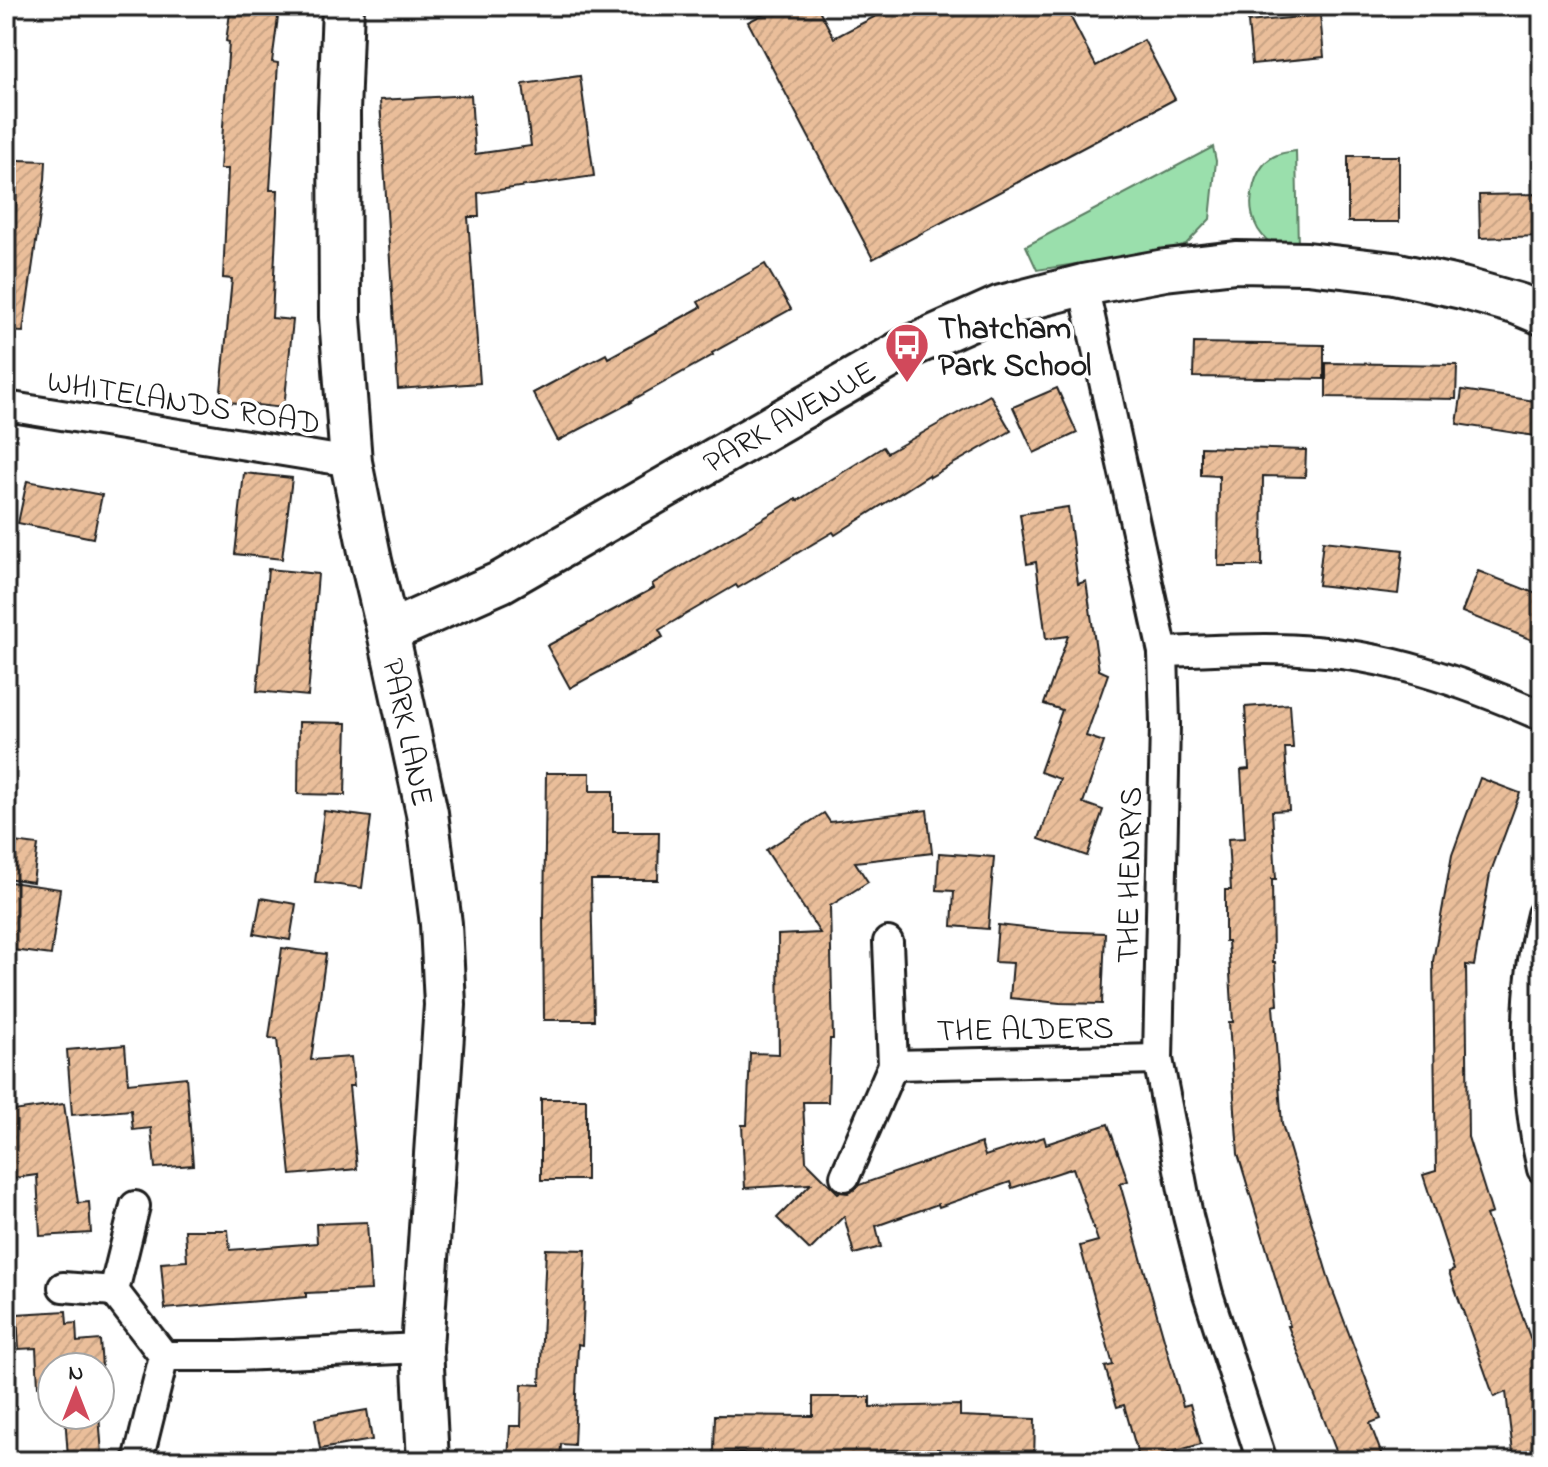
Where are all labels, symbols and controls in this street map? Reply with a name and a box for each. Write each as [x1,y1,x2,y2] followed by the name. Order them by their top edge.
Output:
[938,307,1091,391] place label: Thatcham Park School
[883,321,931,384] bus stop icon: Thatcham Park School
[695,350,886,488] street label: PARK AVENUE
[43,360,323,449] street label: WHITELANDS ROAD
[367,654,444,811] street label: PARK LANE
[1106,786,1157,964] street label: THE HENRYS
[936,1006,1114,1057] street label: THE ALDERS
[36,1351,116,1431] north arrow
[69,1358,83,1390] text: N

